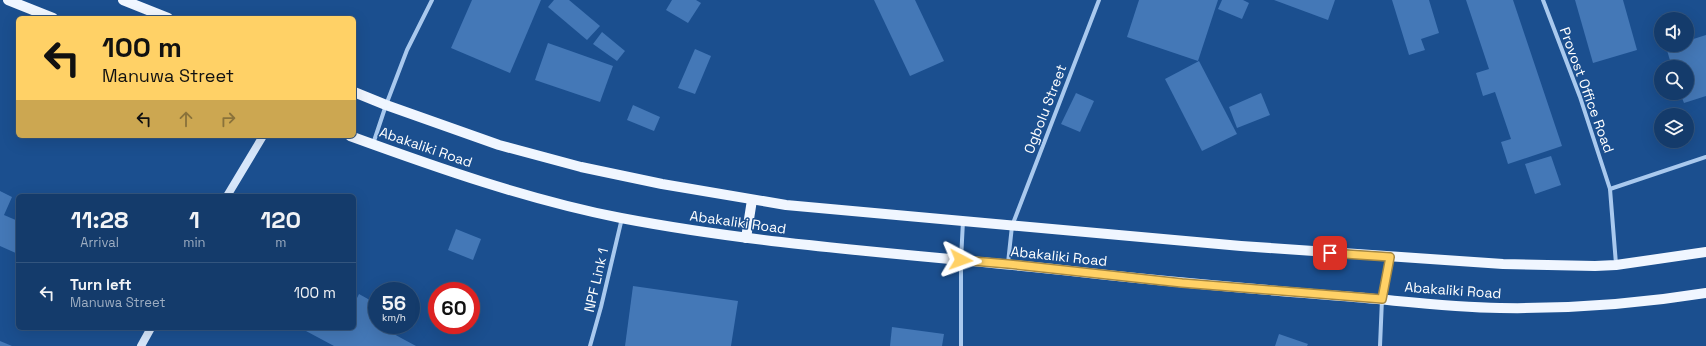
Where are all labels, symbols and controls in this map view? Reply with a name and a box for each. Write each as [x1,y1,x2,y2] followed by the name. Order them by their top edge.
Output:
[1654,12,1694,148] map controls
[1654,12,1694,52] button: sound
[1556,25,1618,155] street label: Provost Office Road
[102,29,182,65] text: 100 m
[36,32,88,84] icon: left
[1654,60,1694,100] button: search
[1020,62,1070,156] street label: Ogbolu Street
[102,64,234,87] text: Manuwa Street
[133,108,155,130] icon: left
[175,108,197,130] icon: ahead
[217,108,239,130] icon: right
[1654,108,1694,148] button: layers
[377,123,475,171] street label: Abakaliki Road
[71,204,128,235] text: 11:28
[189,204,200,235] text: 1
[260,204,301,235] text: 120
[689,206,787,238] street label: Abakaliki Road
[80,234,119,251] text: Arrival
[183,234,206,251] text: min
[275,234,286,251] text: m
[1313,236,1347,270] pin
[940,239,982,281] position arrow
[1010,242,1108,270] street label: Abakaliki Road
[1319,242,1341,264] icon: arrive
[580,246,612,314] street label: NPF Link 1
[70,275,132,294] text: Turn left
[1404,278,1502,302] street label: Abakaliki Road
[36,282,58,304] icon: left
[428,282,480,334] speed limit sign: 60
[294,283,336,302] text: 100 m
[382,290,406,316] text: 56
[70,294,165,311] text: Manuwa Street
[382,311,406,324] text: km/h

